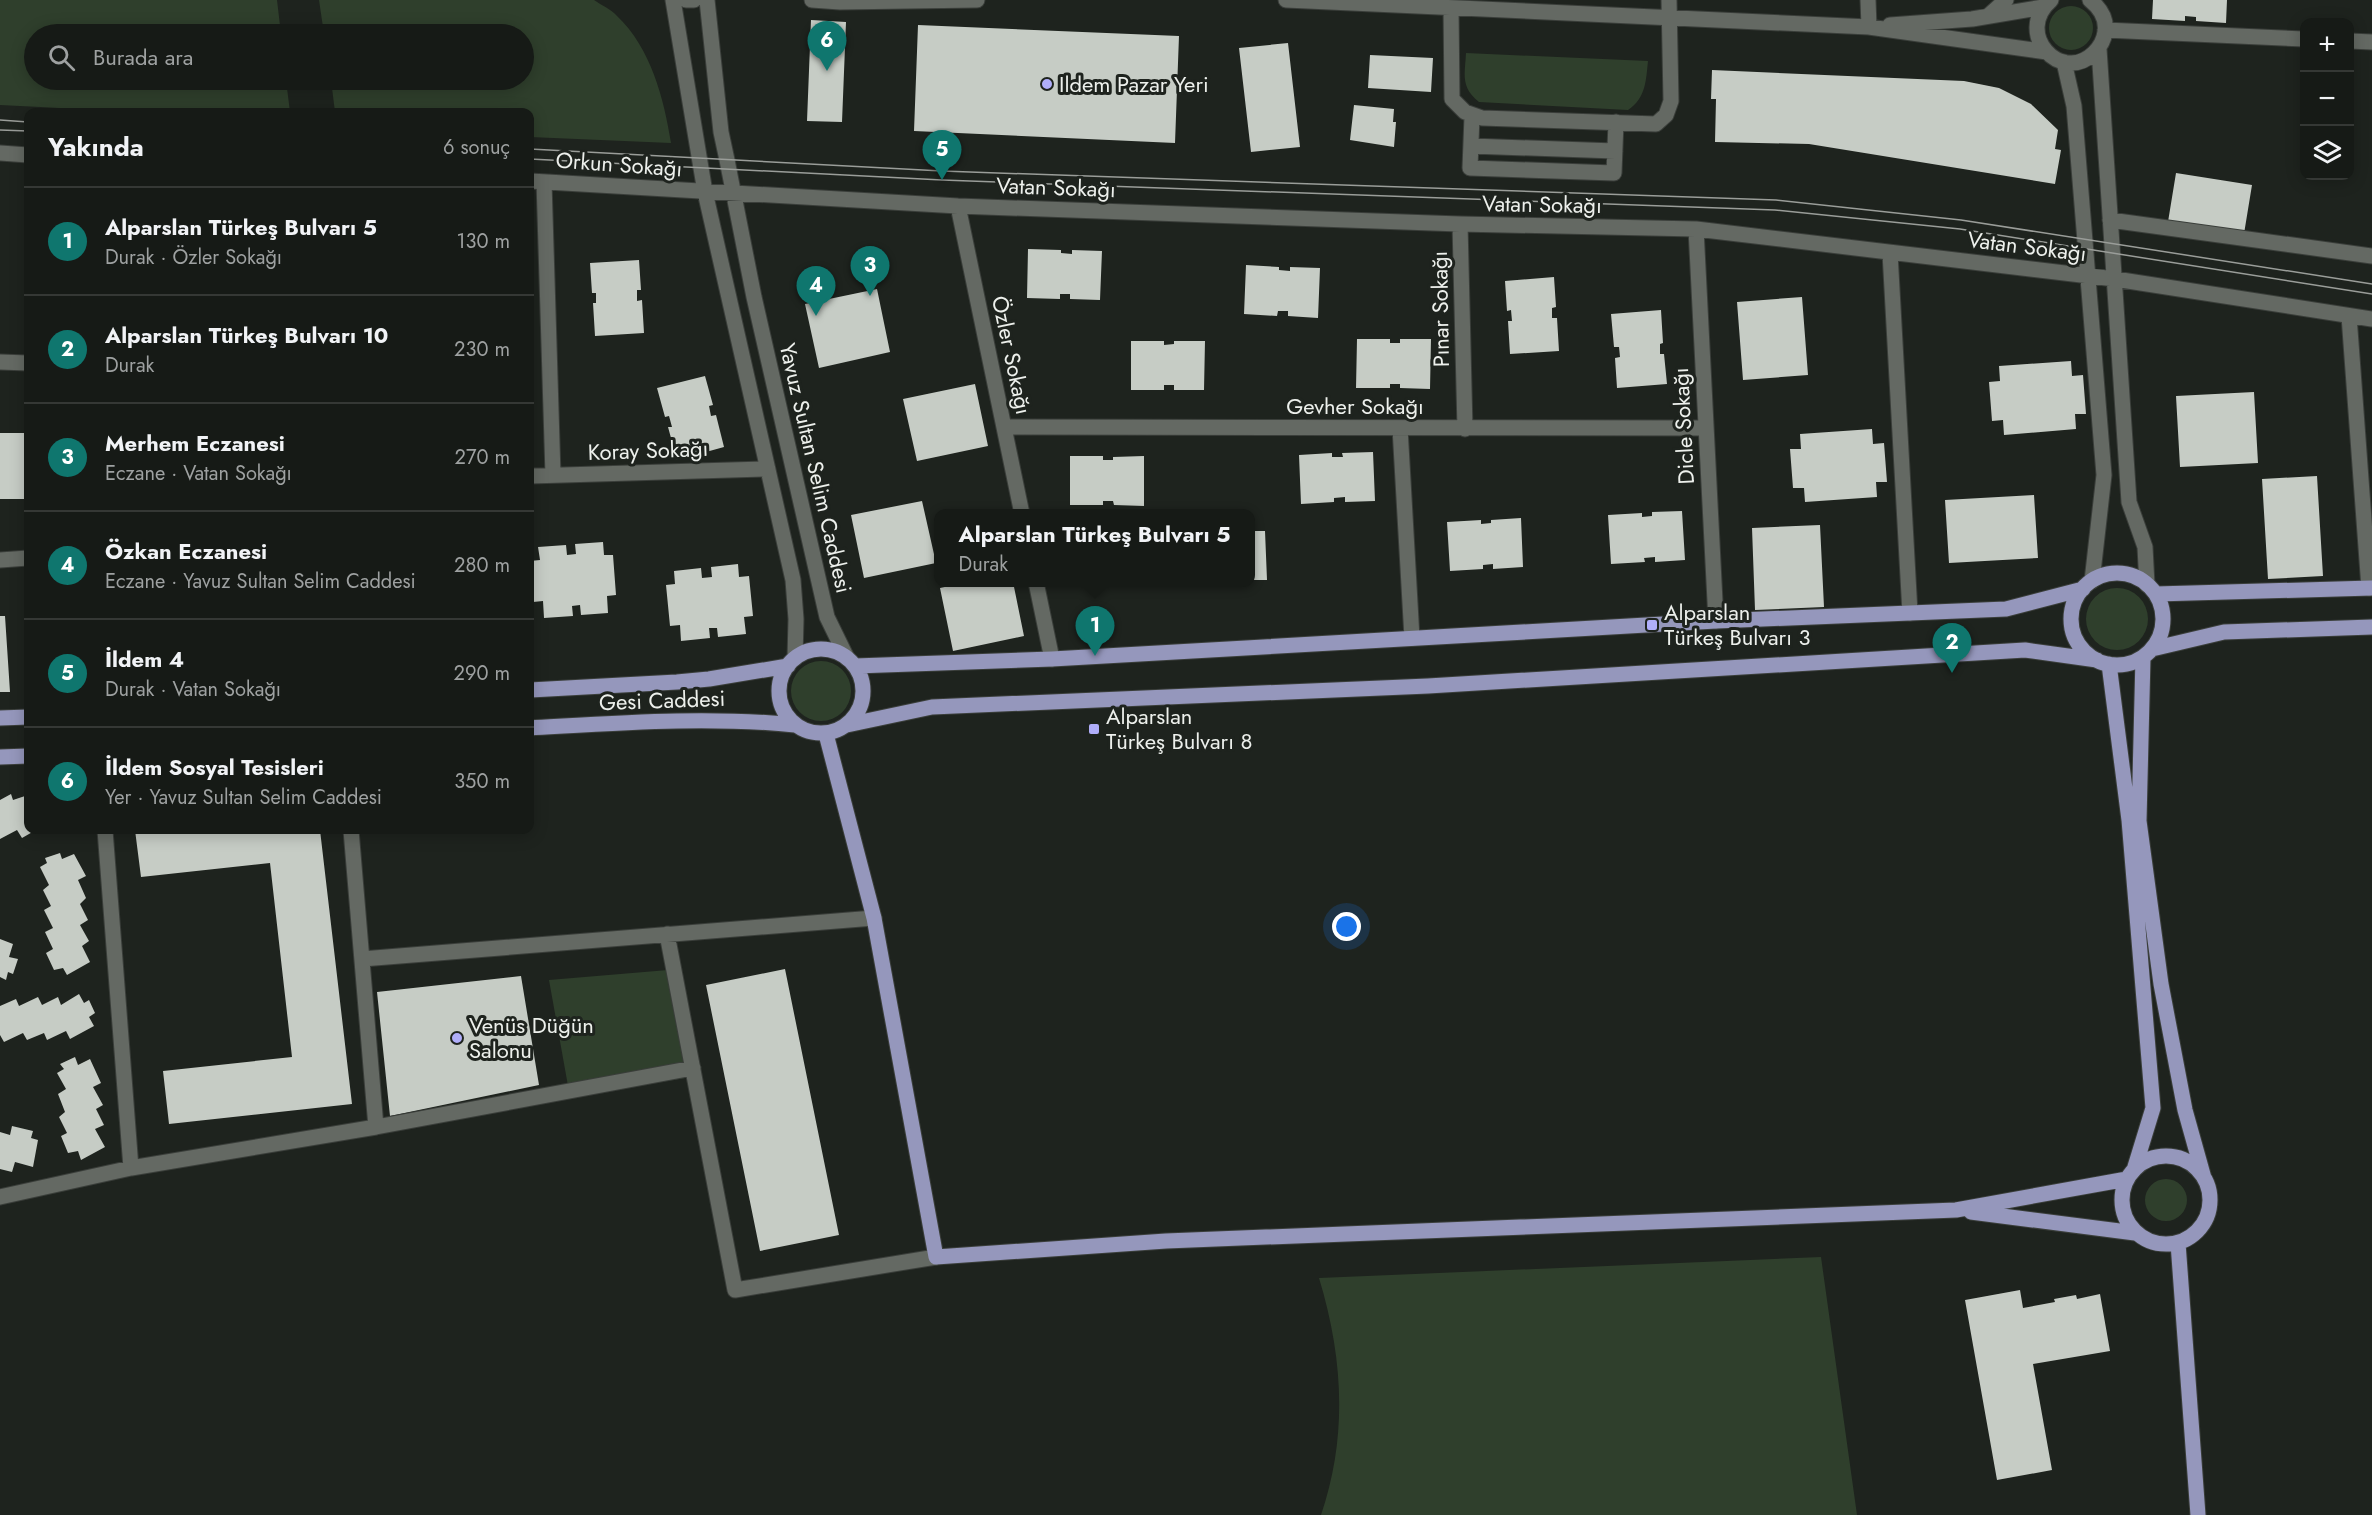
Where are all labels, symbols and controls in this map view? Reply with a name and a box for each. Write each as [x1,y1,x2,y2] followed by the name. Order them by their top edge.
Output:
[2300,18,2354,180] map controls
[2300,18,2354,72] button: +
[808,22,846,71] pin: 6
[24,24,534,90] search box
[45,41,78,74] icon: search
[93,41,193,73] text: Burada ara
[1059,68,1209,100] place label: Ildem Pazar Yeri
[2300,72,2354,126] button: −
[1040,77,1054,91] marker: Ildem Pazar Yeri
[2300,126,2354,180] button: layers
[48,128,144,166] text: Yakında
[922,130,962,180] pin: 5
[443,133,510,162] text: 6 sonuç
[555,144,683,184] street label: Orkun Sokağı
[996,169,1116,205] street label: Vatan Sokağı
[1482,187,1602,221] street label: Vatan Sokağı
[105,211,377,243] text: Alparslan Türkeş Bulvarı 5
[1966,223,2088,269] street label: Vatan Sokağı
[62,227,73,256] text: 1
[456,227,510,256] text: 130 m
[105,243,282,272] text: Durak · Özler Sokağı
[850,246,890,296] pin: 3
[1423,251,1457,367] street label: Pınar Sokağı
[796,266,836,316] pin: 4
[984,293,1040,417] street label: Özler Sokağı
[105,319,388,351] text: Alparslan Türkeş Bulvarı 10
[61,335,74,364] text: 2
[454,335,510,364] text: 230 m
[772,340,860,596] street label: Yavuz Sultan Selim Caddesi
[105,351,154,380] text: Durak
[1664,367,1702,485] street label: Dicle Sokağı
[1286,390,1424,422] street label: Gevher Sokağı
[105,427,285,459] text: Merhem Eczanesi
[587,432,709,468] street label: Koray Sokağı
[61,443,74,472] text: 3
[455,443,510,472] text: 270 m
[105,459,292,488] text: Eczane · Vatan Sokağı
[934,509,1255,587] popup
[959,518,1230,550] text: Alparslan Türkeş Bulvarı 5
[105,535,267,567] text: Özkan Eczanesi
[959,550,1008,579] text: Durak
[61,551,74,580] text: 4
[454,551,510,580] text: 280 m
[105,567,416,596] text: Eczane · Yavuz Sultan Selim Caddesi
[1664,596,1811,653] place label: Alparslan Türkeş Bulvarı 3
[1076,606,1114,656] pin: 1
[1645,618,1659,632] marker: Alparslan Türkeş Bulvarı 3
[1932,624,1972,673] pin: 2
[105,643,184,675] text: İldem 4
[61,659,74,688] text: 5
[454,659,510,688] text: 290 m
[105,675,281,704] text: Durak · Vatan Sokağı
[598,682,726,718] street label: Gesi Caddesi
[1106,700,1253,757] place label: Alparslan Türkeş Bulvarı 8
[1087,722,1101,736] marker: Alparslan Türkeş Bulvarı 8
[105,751,324,783] text: İldem Sosyal Tesisleri
[61,767,74,796] text: 6
[454,767,510,796] text: 350 m
[105,783,382,812] text: Yer · Yavuz Sultan Selim Caddesi
[1332,912,1361,941] your location
[469,1009,594,1066] place label: Venüs Düğün Salonu
[450,1031,464,1045] marker: Venüs Düğün Salonu

